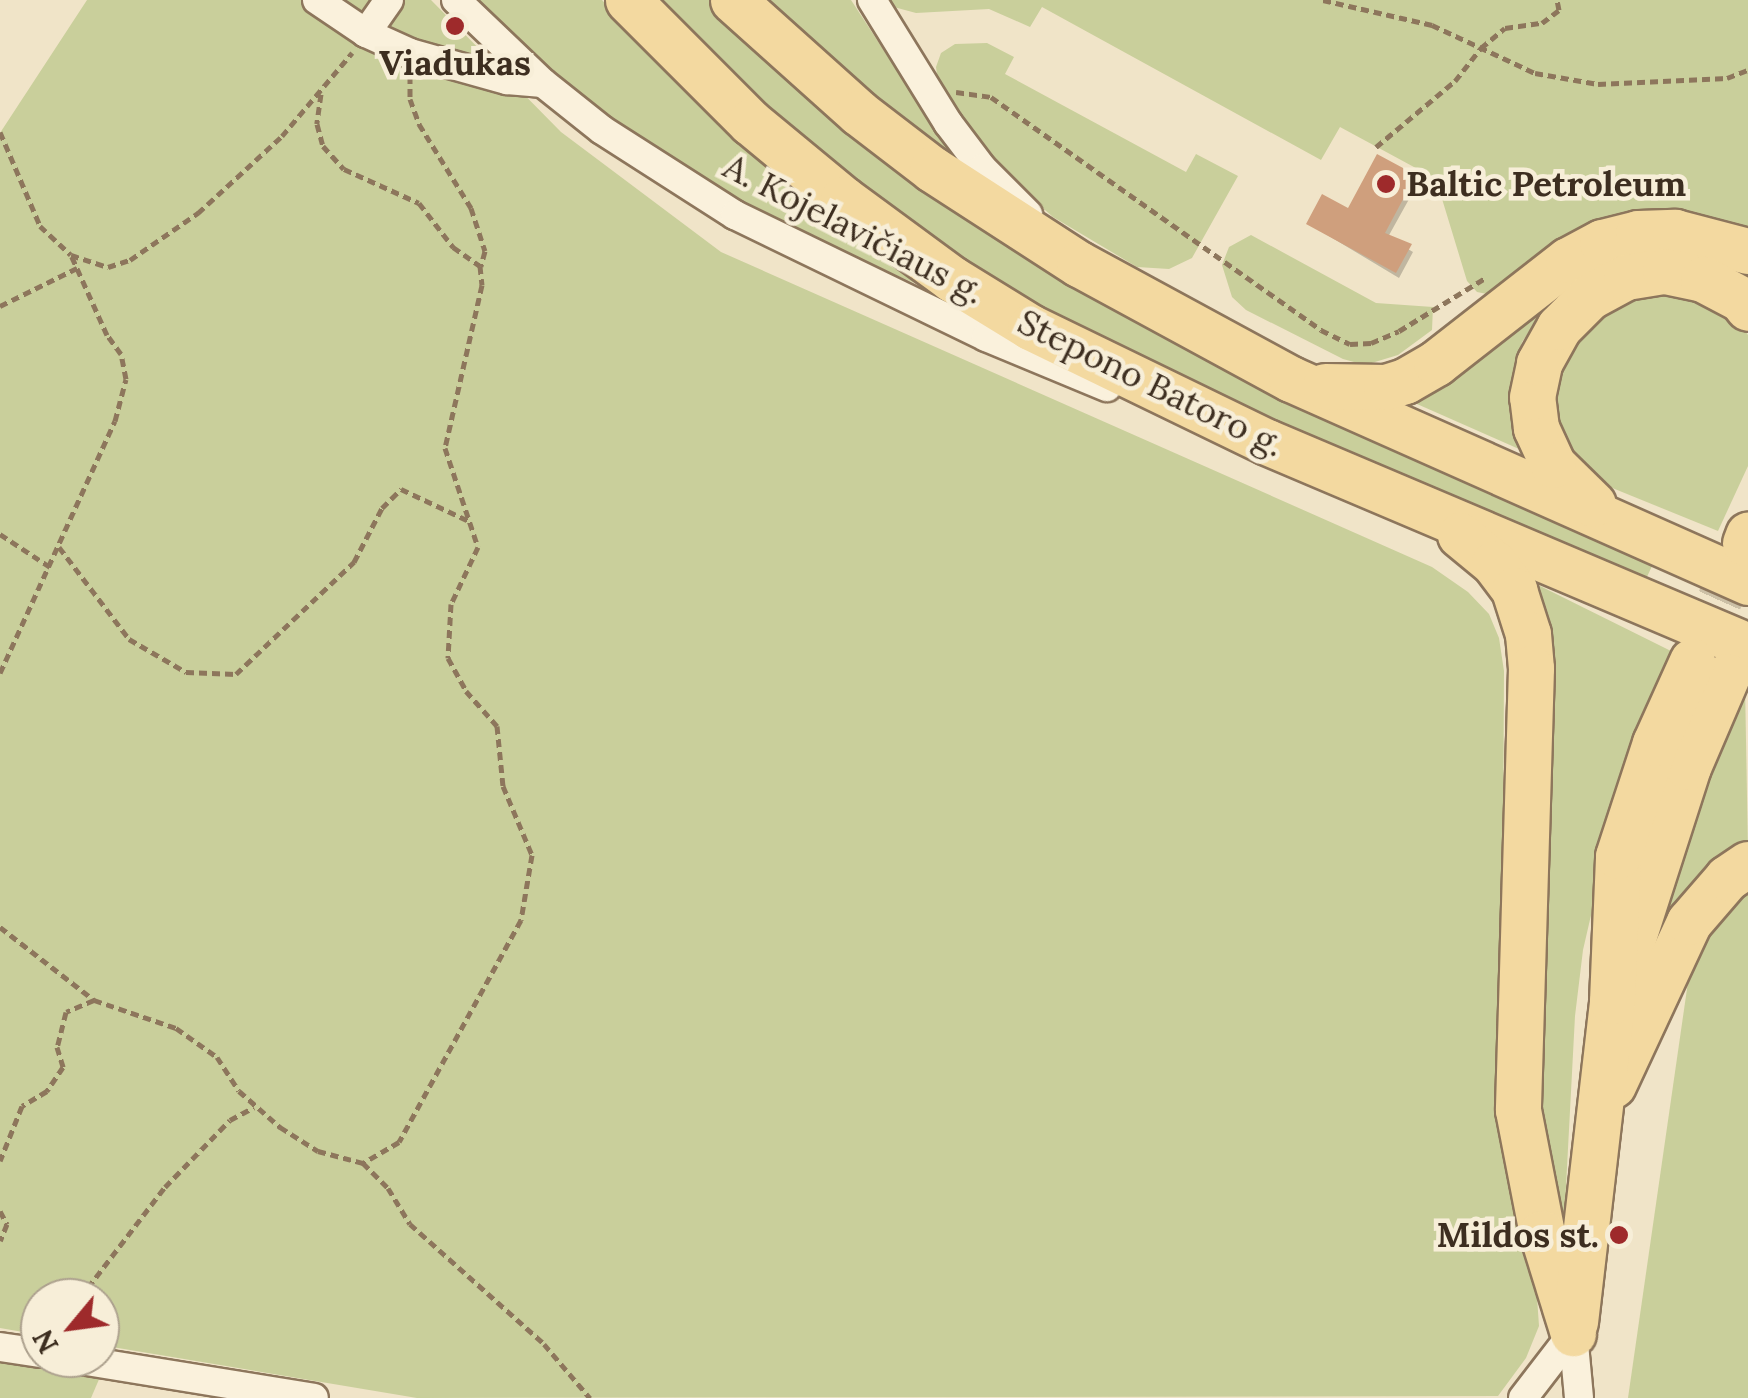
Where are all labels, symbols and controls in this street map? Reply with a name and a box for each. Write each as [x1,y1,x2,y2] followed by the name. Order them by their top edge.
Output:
[444,15,466,37] marker: Viadukas
[379,42,531,84] place label: Viadukas
[717,145,991,313] street label: A. Kojelavičiaus g.
[1406,163,1686,205] place label: Baltic Petroleum
[1375,173,1397,195] marker: Baltic Petroleum
[1011,300,1291,466] street label: Stepono Batoro g.
[1436,1214,1599,1256] place label: Mildos st.
[1608,1224,1630,1246] marker: Mildos st.
[20,1278,120,1378] north arrow
[25,1323,67,1360] text: N

